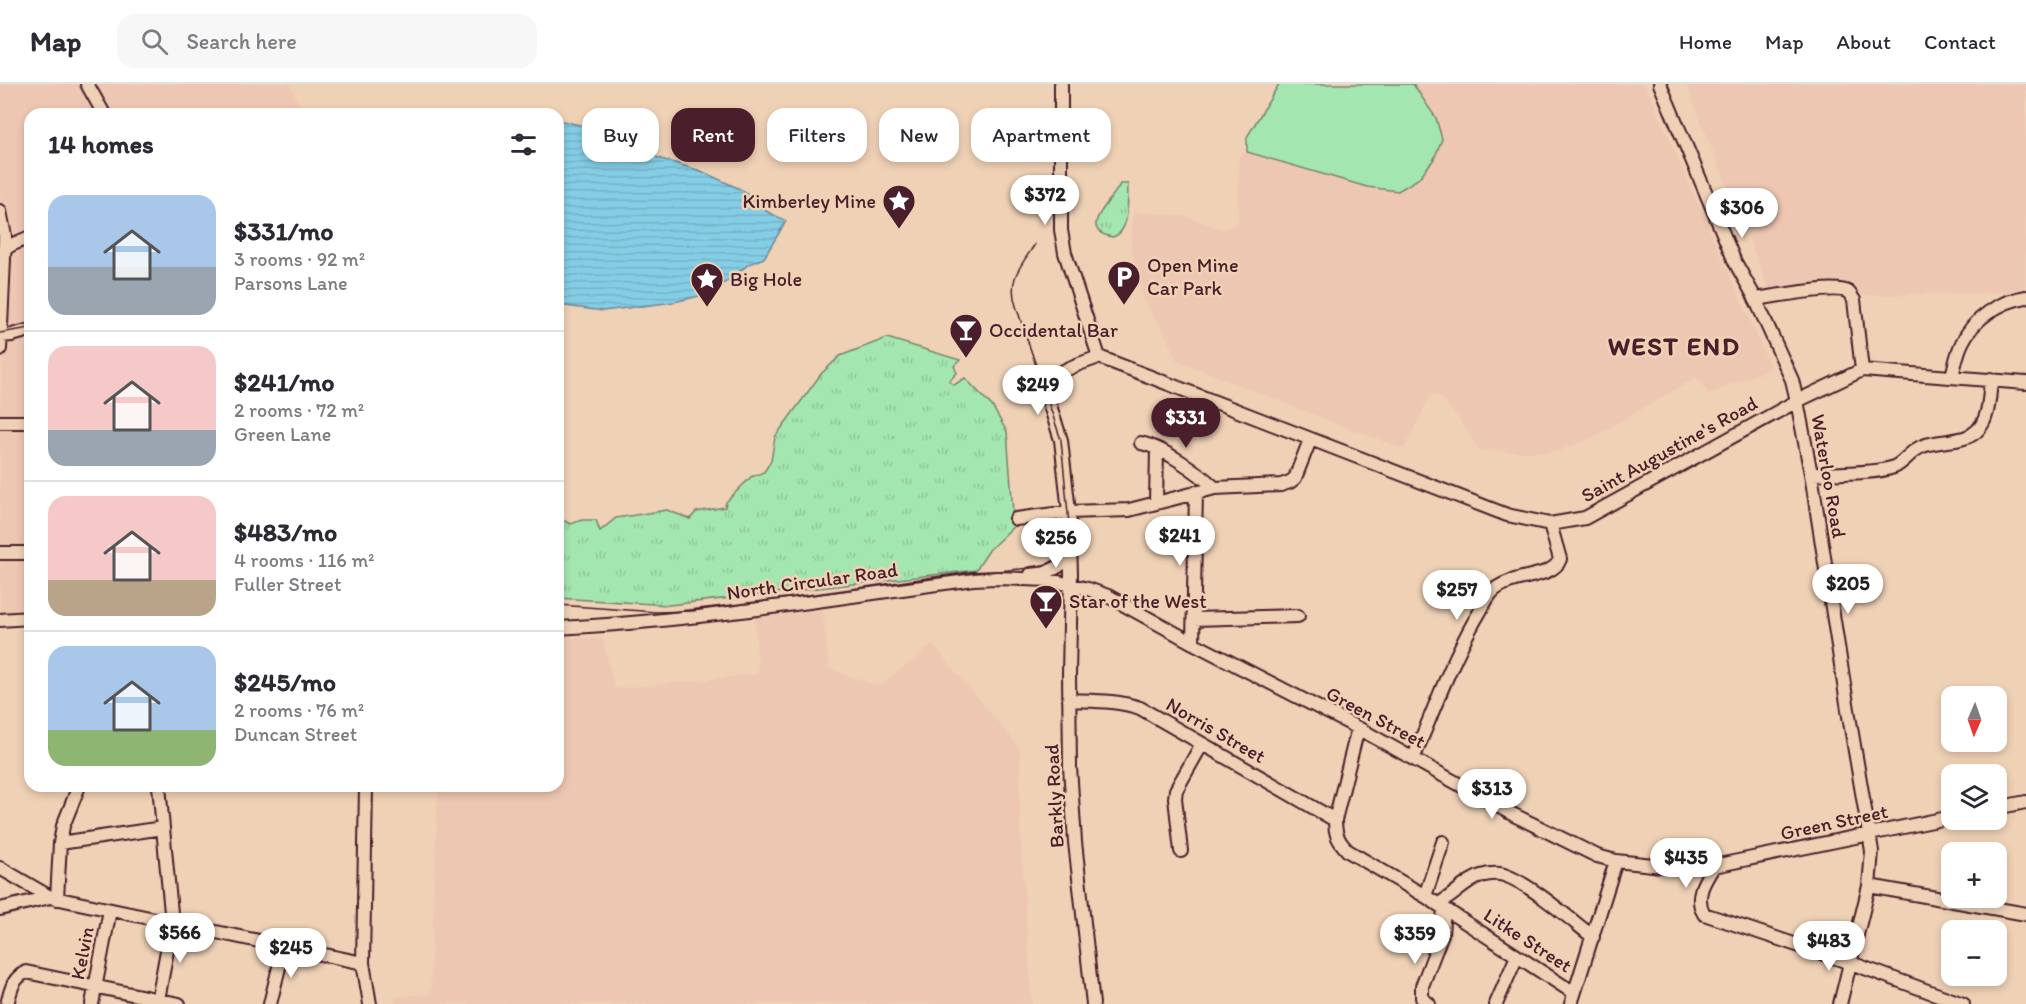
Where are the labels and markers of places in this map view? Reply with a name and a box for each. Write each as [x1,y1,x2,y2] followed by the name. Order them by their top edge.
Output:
[1009,175,1081,226] pin: $372
[881,183,917,230] place icon: Kimberley Mine
[1706,188,1778,239] pin: $306
[743,189,876,213] place label: Kimberley Mine
[1147,253,1239,300] place label: Open Mine Car Park
[1106,259,1142,306] parking icon: Open Mine Car Park
[689,261,725,308] place icon: Big Hole
[730,267,802,291] place label: Big Hole
[948,312,984,359] bar icon: Occidental Bar
[989,318,1118,342] place label: Occidental Bar
[1002,365,1074,416] pin: $249
[1150,398,1222,449] pin: $331
[1144,516,1216,567] pin: $241
[1020,518,1092,569] pin: $256
[1812,564,1884,615] pin: $205
[1421,570,1493,621] pin: $257
[1028,583,1064,630] bar icon: Star of the West
[1069,589,1207,613] place label: Star of the West
[1456,769,1528,820] pin: $313
[1650,838,1722,889] pin: $435
[144,913,216,964] pin: $566
[1379,914,1451,965] pin: $359
[1793,921,1865,972] pin: $483
[255,928,327,979] pin: $245

